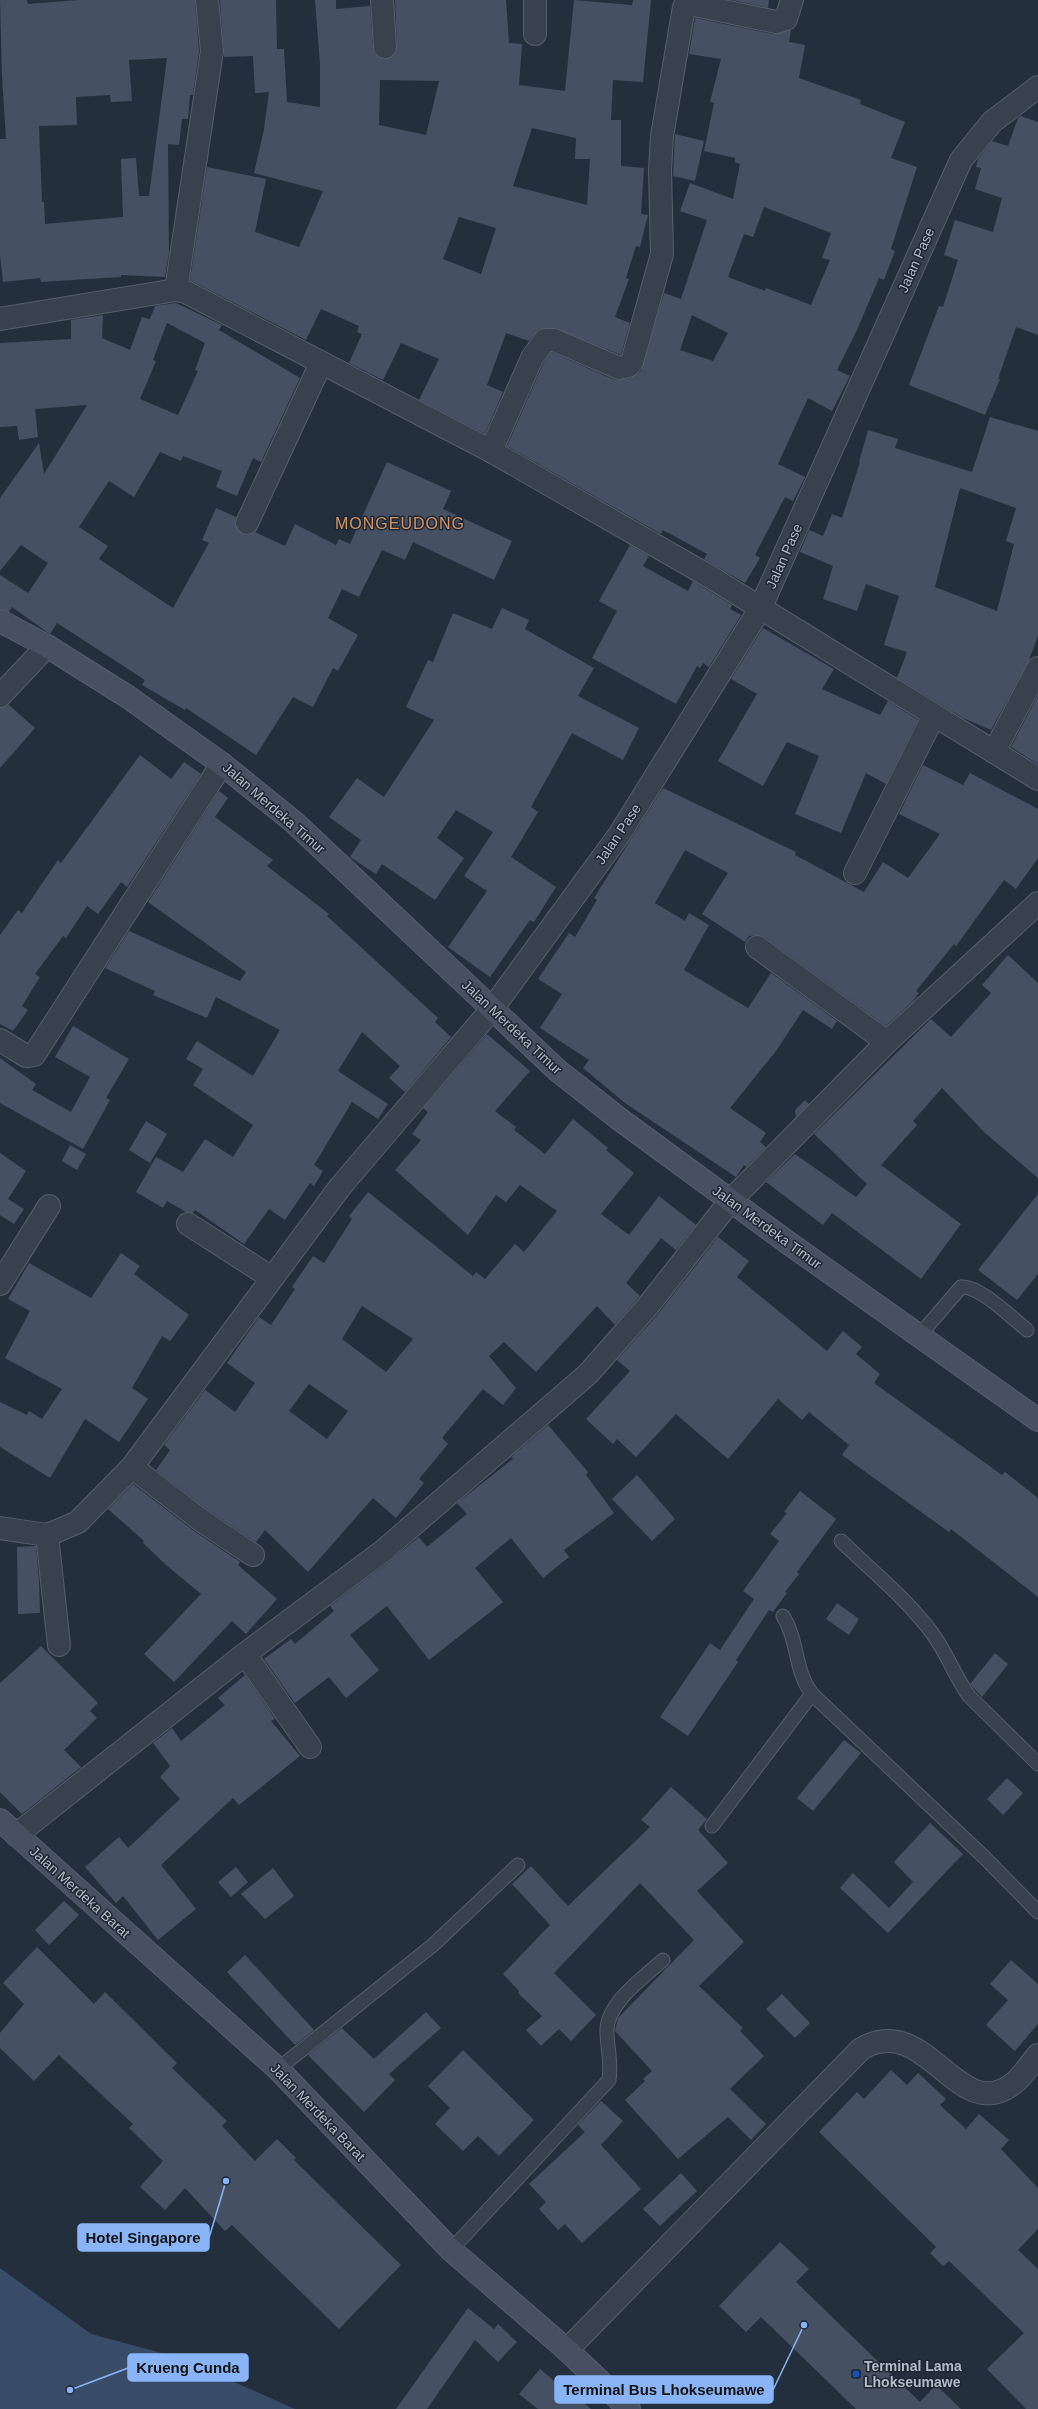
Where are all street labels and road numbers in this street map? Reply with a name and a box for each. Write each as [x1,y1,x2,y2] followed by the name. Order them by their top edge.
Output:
[895,225,937,295] street label: Jalan Pase
[763,521,805,591] street label: Jalan Pase
[219,759,329,857] street label: Jalan Merdeka Timur
[592,801,644,867] street label: Jalan Pase
[459,977,566,1078] street label: Jalan Merdeka Timur
[709,1182,825,1272] street label: Jalan Merdeka Timur
[27,1843,133,1941] street label: Jalan Merdeka Barat
[267,2060,369,2164] street label: Jalan Merdeka Barat

